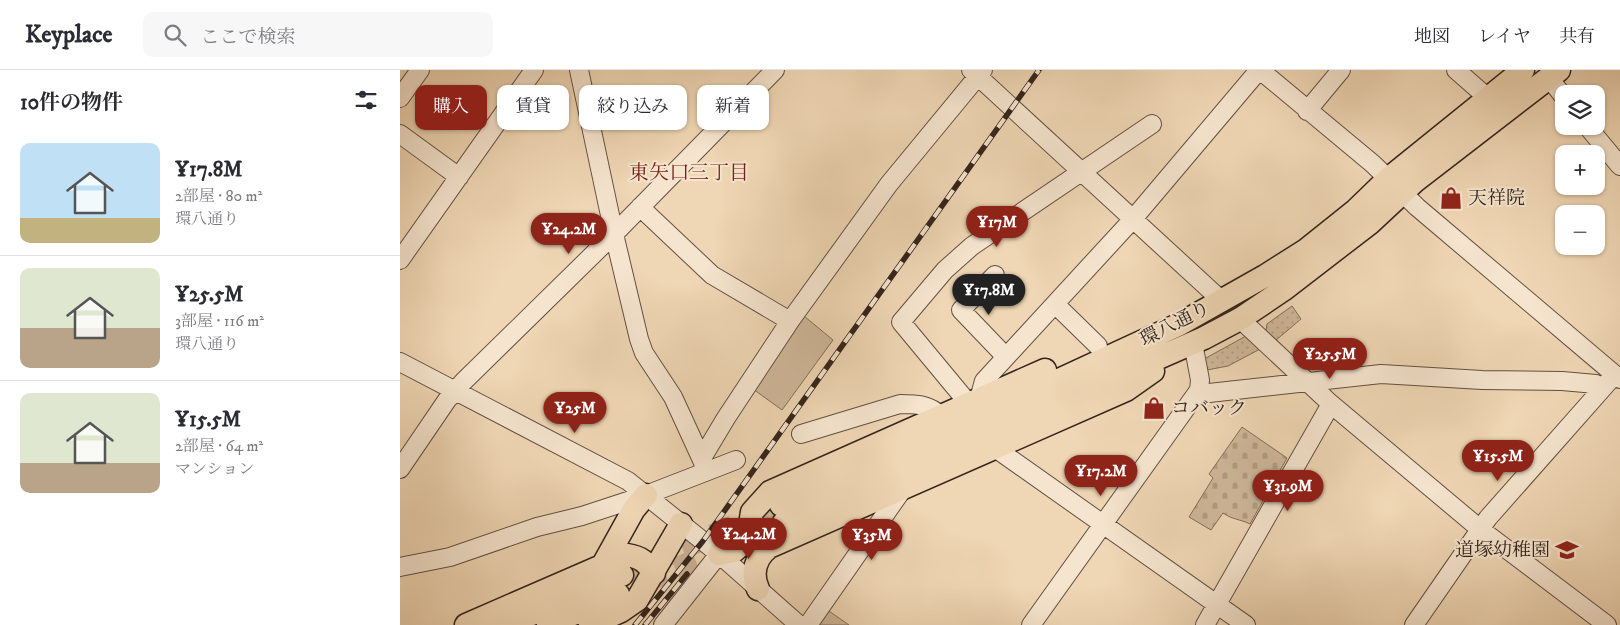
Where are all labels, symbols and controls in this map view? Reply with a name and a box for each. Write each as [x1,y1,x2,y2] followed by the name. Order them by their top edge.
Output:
[143,12,493,57] search box
[25,20,113,50] text: Keyplace
[161,21,189,49] icon: search
[201,26,296,49] text: ここで検索
[1414,26,1450,48] text: 地図
[1478,26,1531,48] text: レイヤ
[1559,26,1595,48] text: 共有
[415,85,487,130] chip: 購入
[497,85,569,130] chip: 賃貸
[579,85,687,130] chip: 絞り込み
[697,85,769,130] chip: 新着
[1555,85,1605,255] map controls
[1555,85,1605,135] button: layers
[352,86,380,114] icon: filters
[20,90,123,116] text: 10件の物件
[1555,145,1605,195] button: +
[175,157,242,183] text: ¥17.8M
[629,161,749,186] district label: 東矢口三丁目
[60,163,120,223] icon: home
[1438,185,1464,211] shop icon: 天祥院
[175,186,262,206] text: 2部屋 · 80 m²
[1468,187,1525,210] place label: 天祥院
[1555,205,1605,255] button: −
[967,206,1027,248] pin: ¥17M
[175,209,239,229] text: 環八通り
[528,212,610,255] pin: ¥24.2M
[977,212,1017,232] text: ¥17M
[542,219,596,239] text: ¥24.2M
[948,274,1030,316] pin: ¥17.8M
[963,280,1015,300] text: ¥17.8M
[175,282,243,308] text: ¥25.5M
[60,288,120,348] icon: home
[1136,296,1214,352] street label: 環八通り
[175,311,264,331] text: 3部屋 · 116 m²
[175,334,239,354] text: 環八通り
[1289,338,1371,380] pin: ¥25.5M
[1304,344,1356,364] text: ¥25.5M
[545,392,605,434] pin: ¥25M
[1141,395,1167,421] shop icon: コバック
[1171,397,1247,420] place label: コバック
[554,398,596,418] text: ¥25M
[175,407,241,433] text: ¥15.5M
[60,413,120,473] icon: home
[175,436,263,456] text: 2部屋 · 64 m²
[1457,440,1539,482] pin: ¥15.5M
[1473,446,1523,466] text: ¥15.5M
[1060,454,1142,497] pin: ¥17.2M
[175,459,254,479] text: マンション
[1075,461,1127,481] text: ¥17.2M
[1247,470,1329,512] pin: ¥31.9M
[1264,476,1312,496] text: ¥31.9M
[708,518,790,560] pin: ¥24.2M
[842,518,902,561] pin: ¥35M
[722,524,776,544] text: ¥24.2M
[852,525,892,545] text: ¥35M
[1554,537,1580,563] school or university icon: 道塚幼稚園
[1455,539,1550,562] place label: 道塚幼稚園

